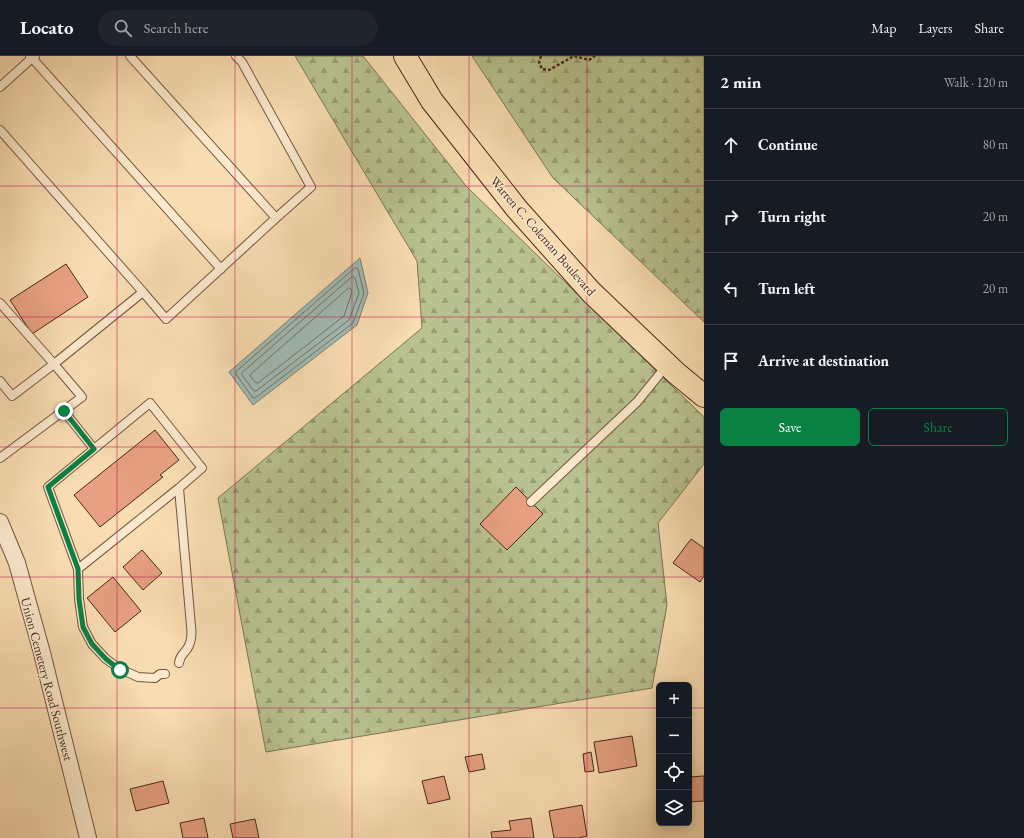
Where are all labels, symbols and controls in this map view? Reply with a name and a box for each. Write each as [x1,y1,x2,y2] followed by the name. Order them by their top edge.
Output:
[98,10,378,46] search box
[20,15,74,40] text: Locato
[112,17,134,39] icon: search
[144,18,209,37] text: Search here
[871,19,896,37] text: Map
[918,19,953,37] text: Layers
[975,19,1004,37] text: Share
[720,71,761,93] text: 2 min
[944,74,1008,91] text: Walk · 120 m
[720,134,742,156] icon: ahead
[758,135,818,154] text: Continue
[983,136,1008,153] text: 80 m
[486,173,600,300] street label: Warren C. Coleman Boulevard
[720,206,742,228] icon: right
[758,207,826,226] text: Turn right
[983,208,1008,225] text: 20 m
[720,278,742,300] icon: left
[758,279,815,298] text: Turn left
[983,280,1008,297] text: 20 m
[720,350,742,372] icon: arrive
[758,351,889,370] text: Arrive at destination
[55,402,73,420] route end
[720,408,860,446] button: Save
[868,408,1008,446] button: Share
[17,595,77,763] street label: Union Cemetery Road Southwest
[111,661,129,679] route start
[656,682,692,826] map controls
[656,682,692,718] button: +
[656,718,692,754] button: −
[656,754,692,790] button: locate
[656,790,692,826] button: layers

